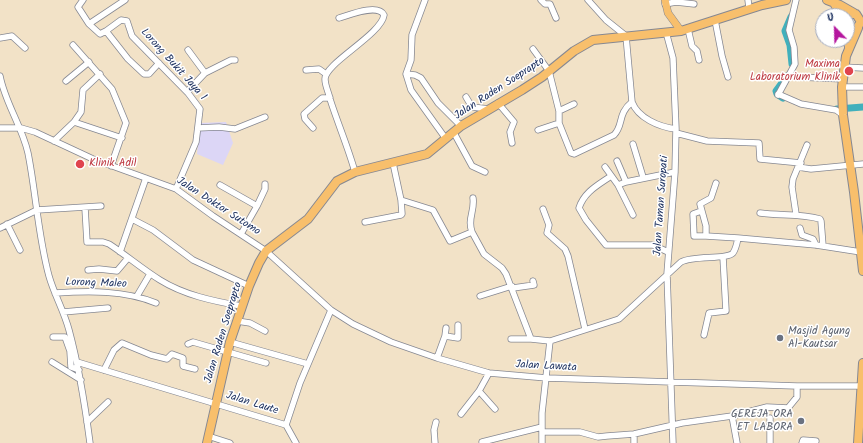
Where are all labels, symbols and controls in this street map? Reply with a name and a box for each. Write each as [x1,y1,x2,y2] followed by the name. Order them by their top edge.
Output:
[815,8,855,48] north arrow
[824,8,837,27] text: U
[137,26,209,104] street label: Lorong Bukit Jaya 1
[452,55,548,123] street label: Jalan Raden Soeprapto
[750,58,840,84] place label: Maxima Laboratorium Klinik
[843,65,855,77] marker: Maxima Laboratorium Klinik
[652,155,672,257] street label: Jalan Taman Suropati
[89,157,136,171] place label: Klinik Adil
[74,158,86,170] marker: Klinik Adil
[174,175,262,239] street label: Jalan Doktor Sutomo
[65,276,127,292] street label: Lorong Maleo
[202,281,246,385] street label: Jalan Raden Soeprapto
[788,325,850,351] place label: Masjid Agung Al-Kautsar
[775,333,785,343] marker: Masjid Agung Al-Kautsar
[515,359,577,375] street label: Jalan Lawata
[224,390,280,418] street label: Jalan Laute
[731,408,793,434] place label: GEREJA ORA ET LABORA
[796,416,806,426] marker: GEREJA ORA ET LABORA

